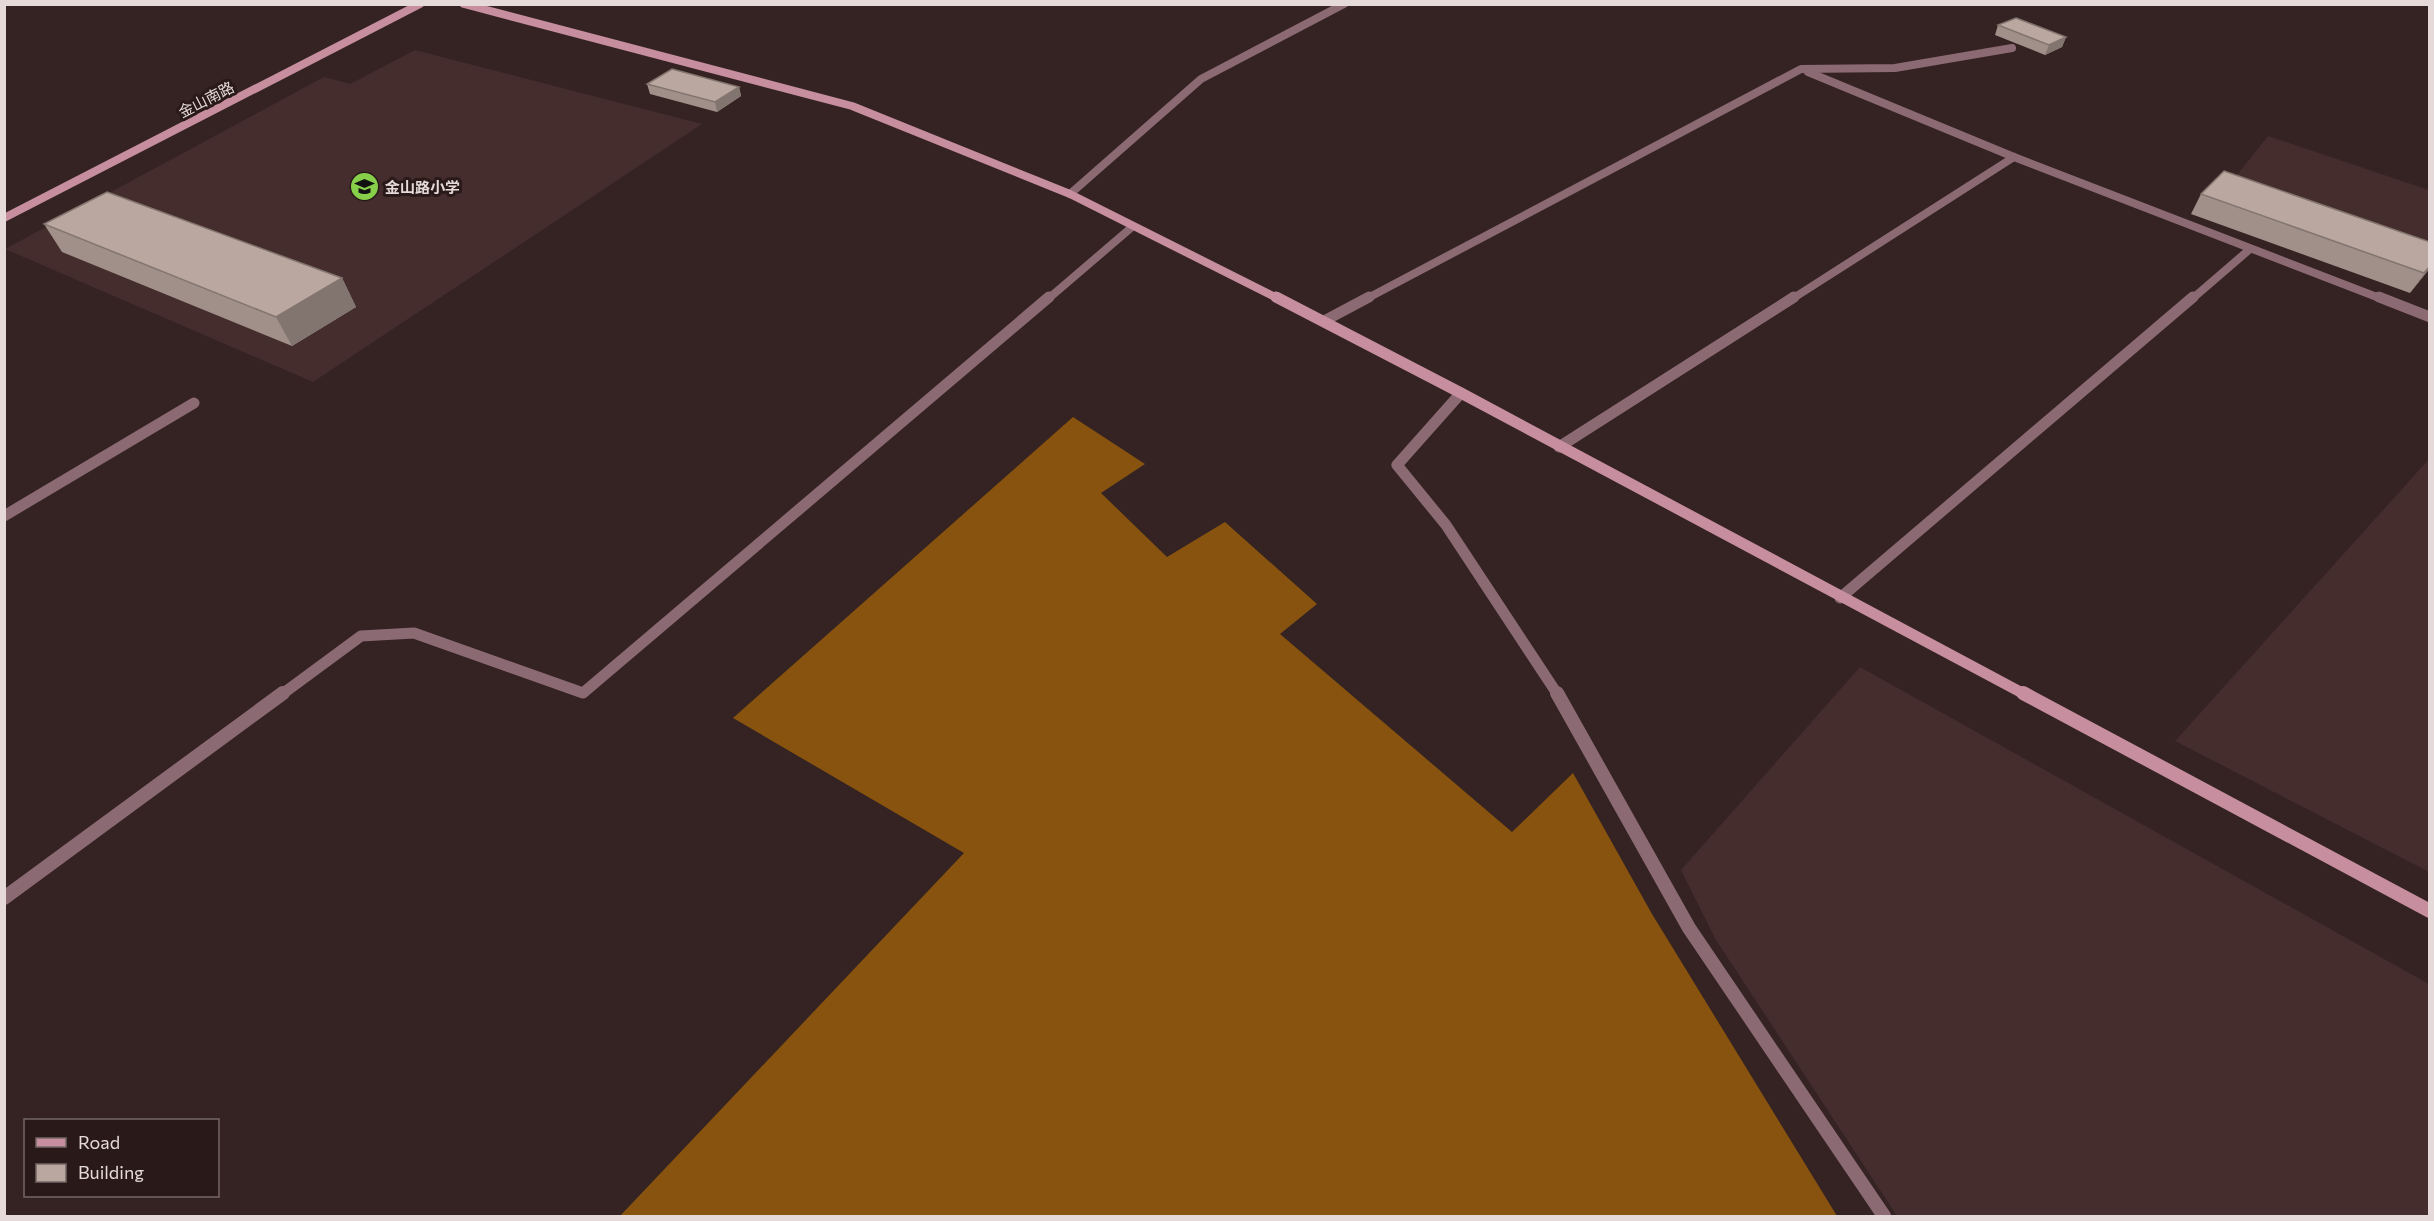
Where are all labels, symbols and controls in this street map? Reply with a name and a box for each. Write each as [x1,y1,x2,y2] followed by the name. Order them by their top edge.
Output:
[175,77,237,121] street label: 金山南路
[348,171,380,203] school or university icon: 金山路小学
[385,178,460,196] place label: 金山路小学
[24,1119,219,1197] legend
[78,1131,120,1153] text: Road
[78,1161,144,1183] text: Building

